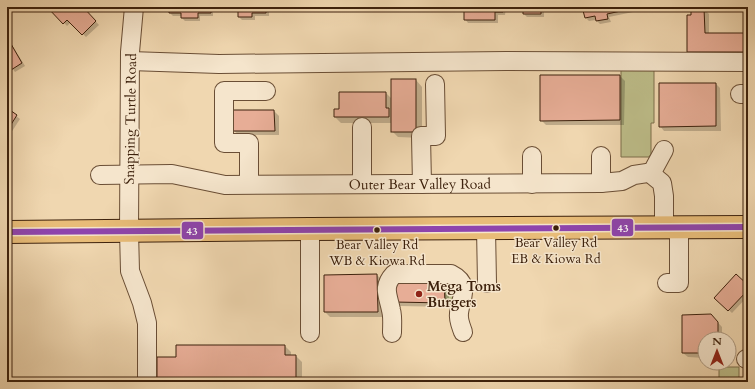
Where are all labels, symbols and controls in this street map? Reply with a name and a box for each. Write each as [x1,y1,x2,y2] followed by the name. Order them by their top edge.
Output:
[120,53,141,185] street label: Snapping Turtle Road
[349,175,492,194] street label: Outer Bear Valley Road
[611,218,634,237] line badge: 43
[181,221,204,240] line badge: 43
[617,221,629,236] text: 43
[551,223,561,233] marker: Bear Valley Rd EB & Kiowa Rd
[186,224,198,239] text: 43
[372,225,382,235] marker: Bear Valley Rd WB & Kiowa Rd
[511,234,601,268] place label: Bear Valley Rd EB & Kiowa Rd
[328,236,425,270] place label: Bear Valley Rd WB & Kiowa Rd
[427,277,501,312] place label: Mega Toms Burgers
[414,289,424,299] marker: Mega Toms Burgers
[697,331,737,371] north arrow
[712,334,722,349] text: N

